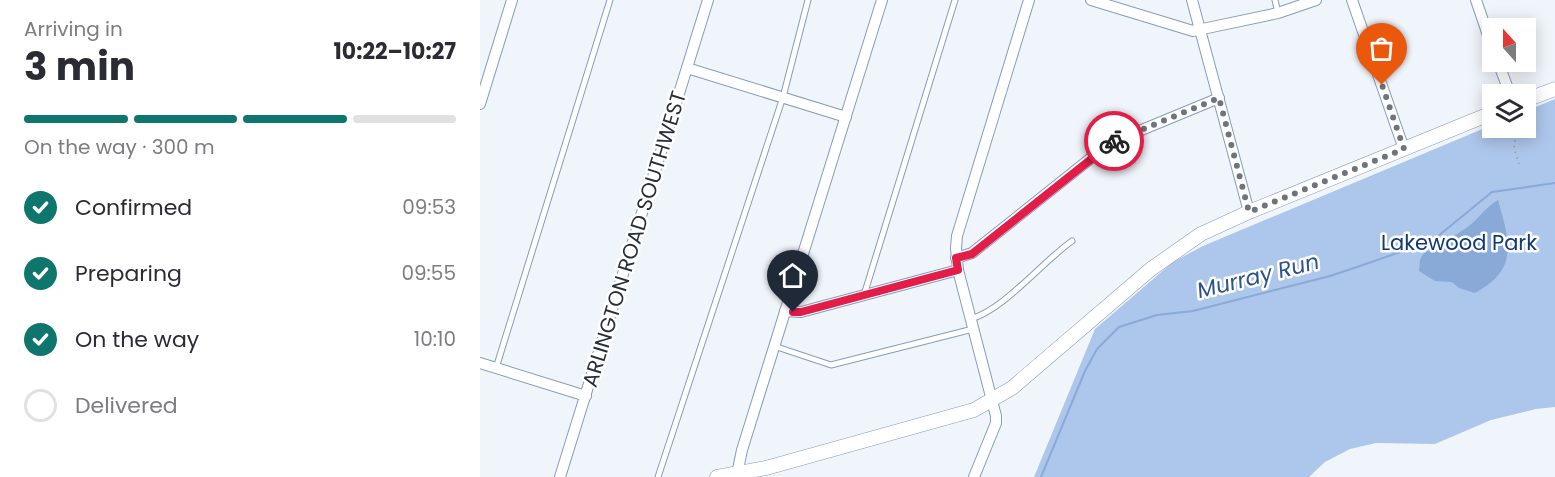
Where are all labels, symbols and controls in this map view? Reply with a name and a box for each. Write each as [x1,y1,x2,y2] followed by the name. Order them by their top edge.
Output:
[24,15,123,43] text: Arriving in
[1482,18,1536,72] north arrow
[1482,18,1536,138] map controls
[1356,23,1407,85] pin
[1365,32,1398,65] icon: bag
[334,36,456,67] text: 10:22–10:27
[24,39,135,94] text: 3 min
[1482,84,1536,138] button: layers
[575,87,693,391] street label: ARLINGTON ROAD SOUTHWEST
[1084,111,1144,171] courier
[1098,125,1131,158] icon: bike
[24,133,215,161] text: On the way · 300 m
[24,191,57,224] icon: check
[75,192,192,223] text: Confirmed
[402,193,456,221] text: 09:53
[1381,228,1537,257] park label: Lakewood Park
[1194,246,1322,306] water label: Murray Run
[767,250,818,312] pin
[24,257,57,290] icon: check
[75,258,182,289] text: Preparing
[401,259,456,287] text: 09:55
[776,259,809,292] icon: home
[24,323,57,356] icon: check
[75,324,199,355] text: On the way
[414,325,456,353] text: 10:10
[75,390,178,421] text: Delivered

